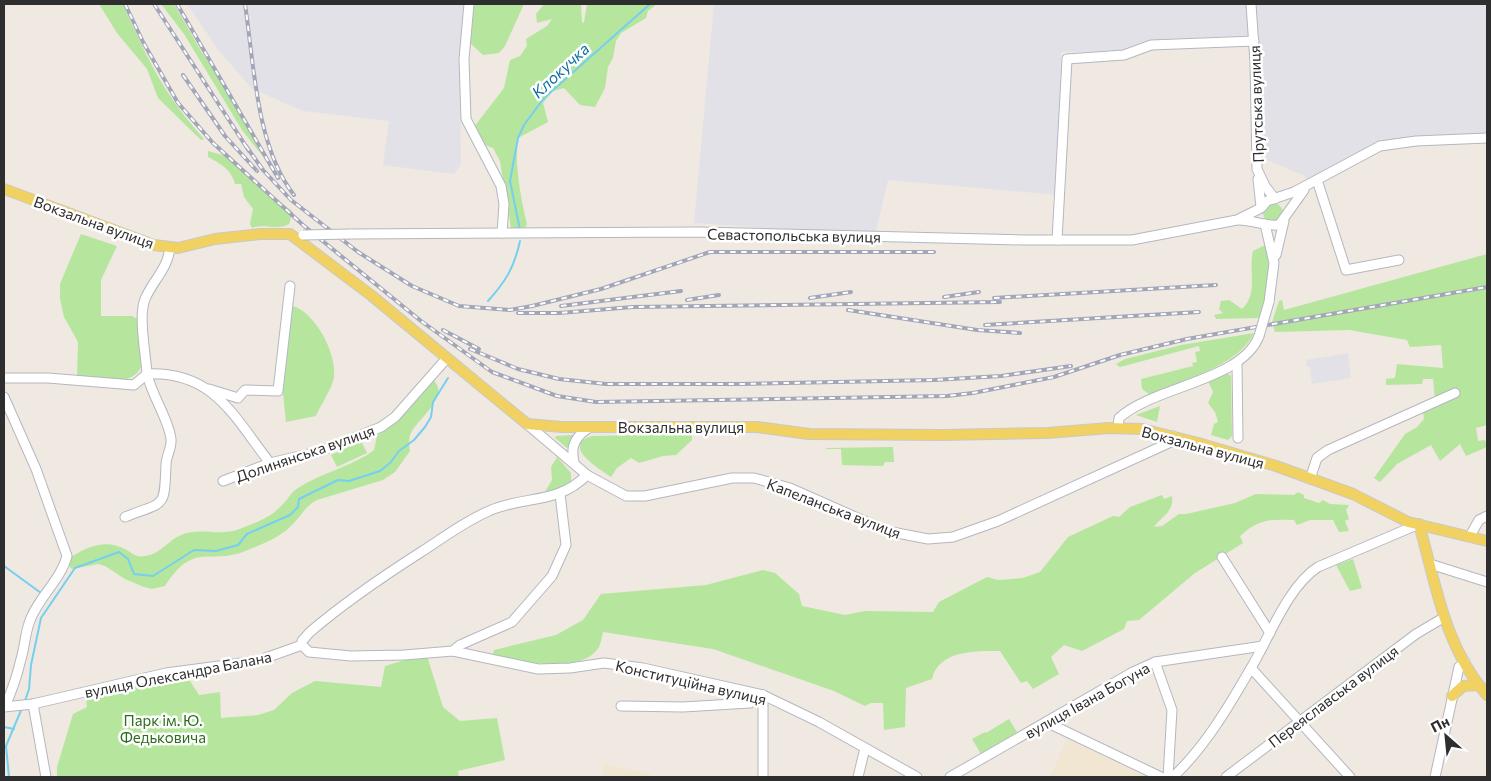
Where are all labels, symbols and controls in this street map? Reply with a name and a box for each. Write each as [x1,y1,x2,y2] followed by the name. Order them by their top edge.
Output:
[527,39,593,101] water label: Клокучка
[1245,45,1267,163] street label: Прутська вулиця
[32,192,156,252] street label: Вокзальна вулиця
[707,224,881,246] street label: Севастопольська вулиця
[618,418,744,436] street label: Вокзальна вулиця
[233,421,377,485] street label: Долинянська вулиця
[1140,422,1266,472] street label: Вокзальна вулиця
[764,474,904,542] street label: Капеланська вулиця
[1264,641,1402,751] street label: Переяславська вулиця
[83,647,273,701] street label: вулиця Олександра Балана
[614,656,768,708] street label: Конституційна вулиця
[1021,658,1153,742] street label: вулиця Івана Богуна
[120,711,206,746] park label: Парк ім. Ю. Федьковича
[1421,711,1471,761] north arrow
[1428,712,1452,736] text: Пн

